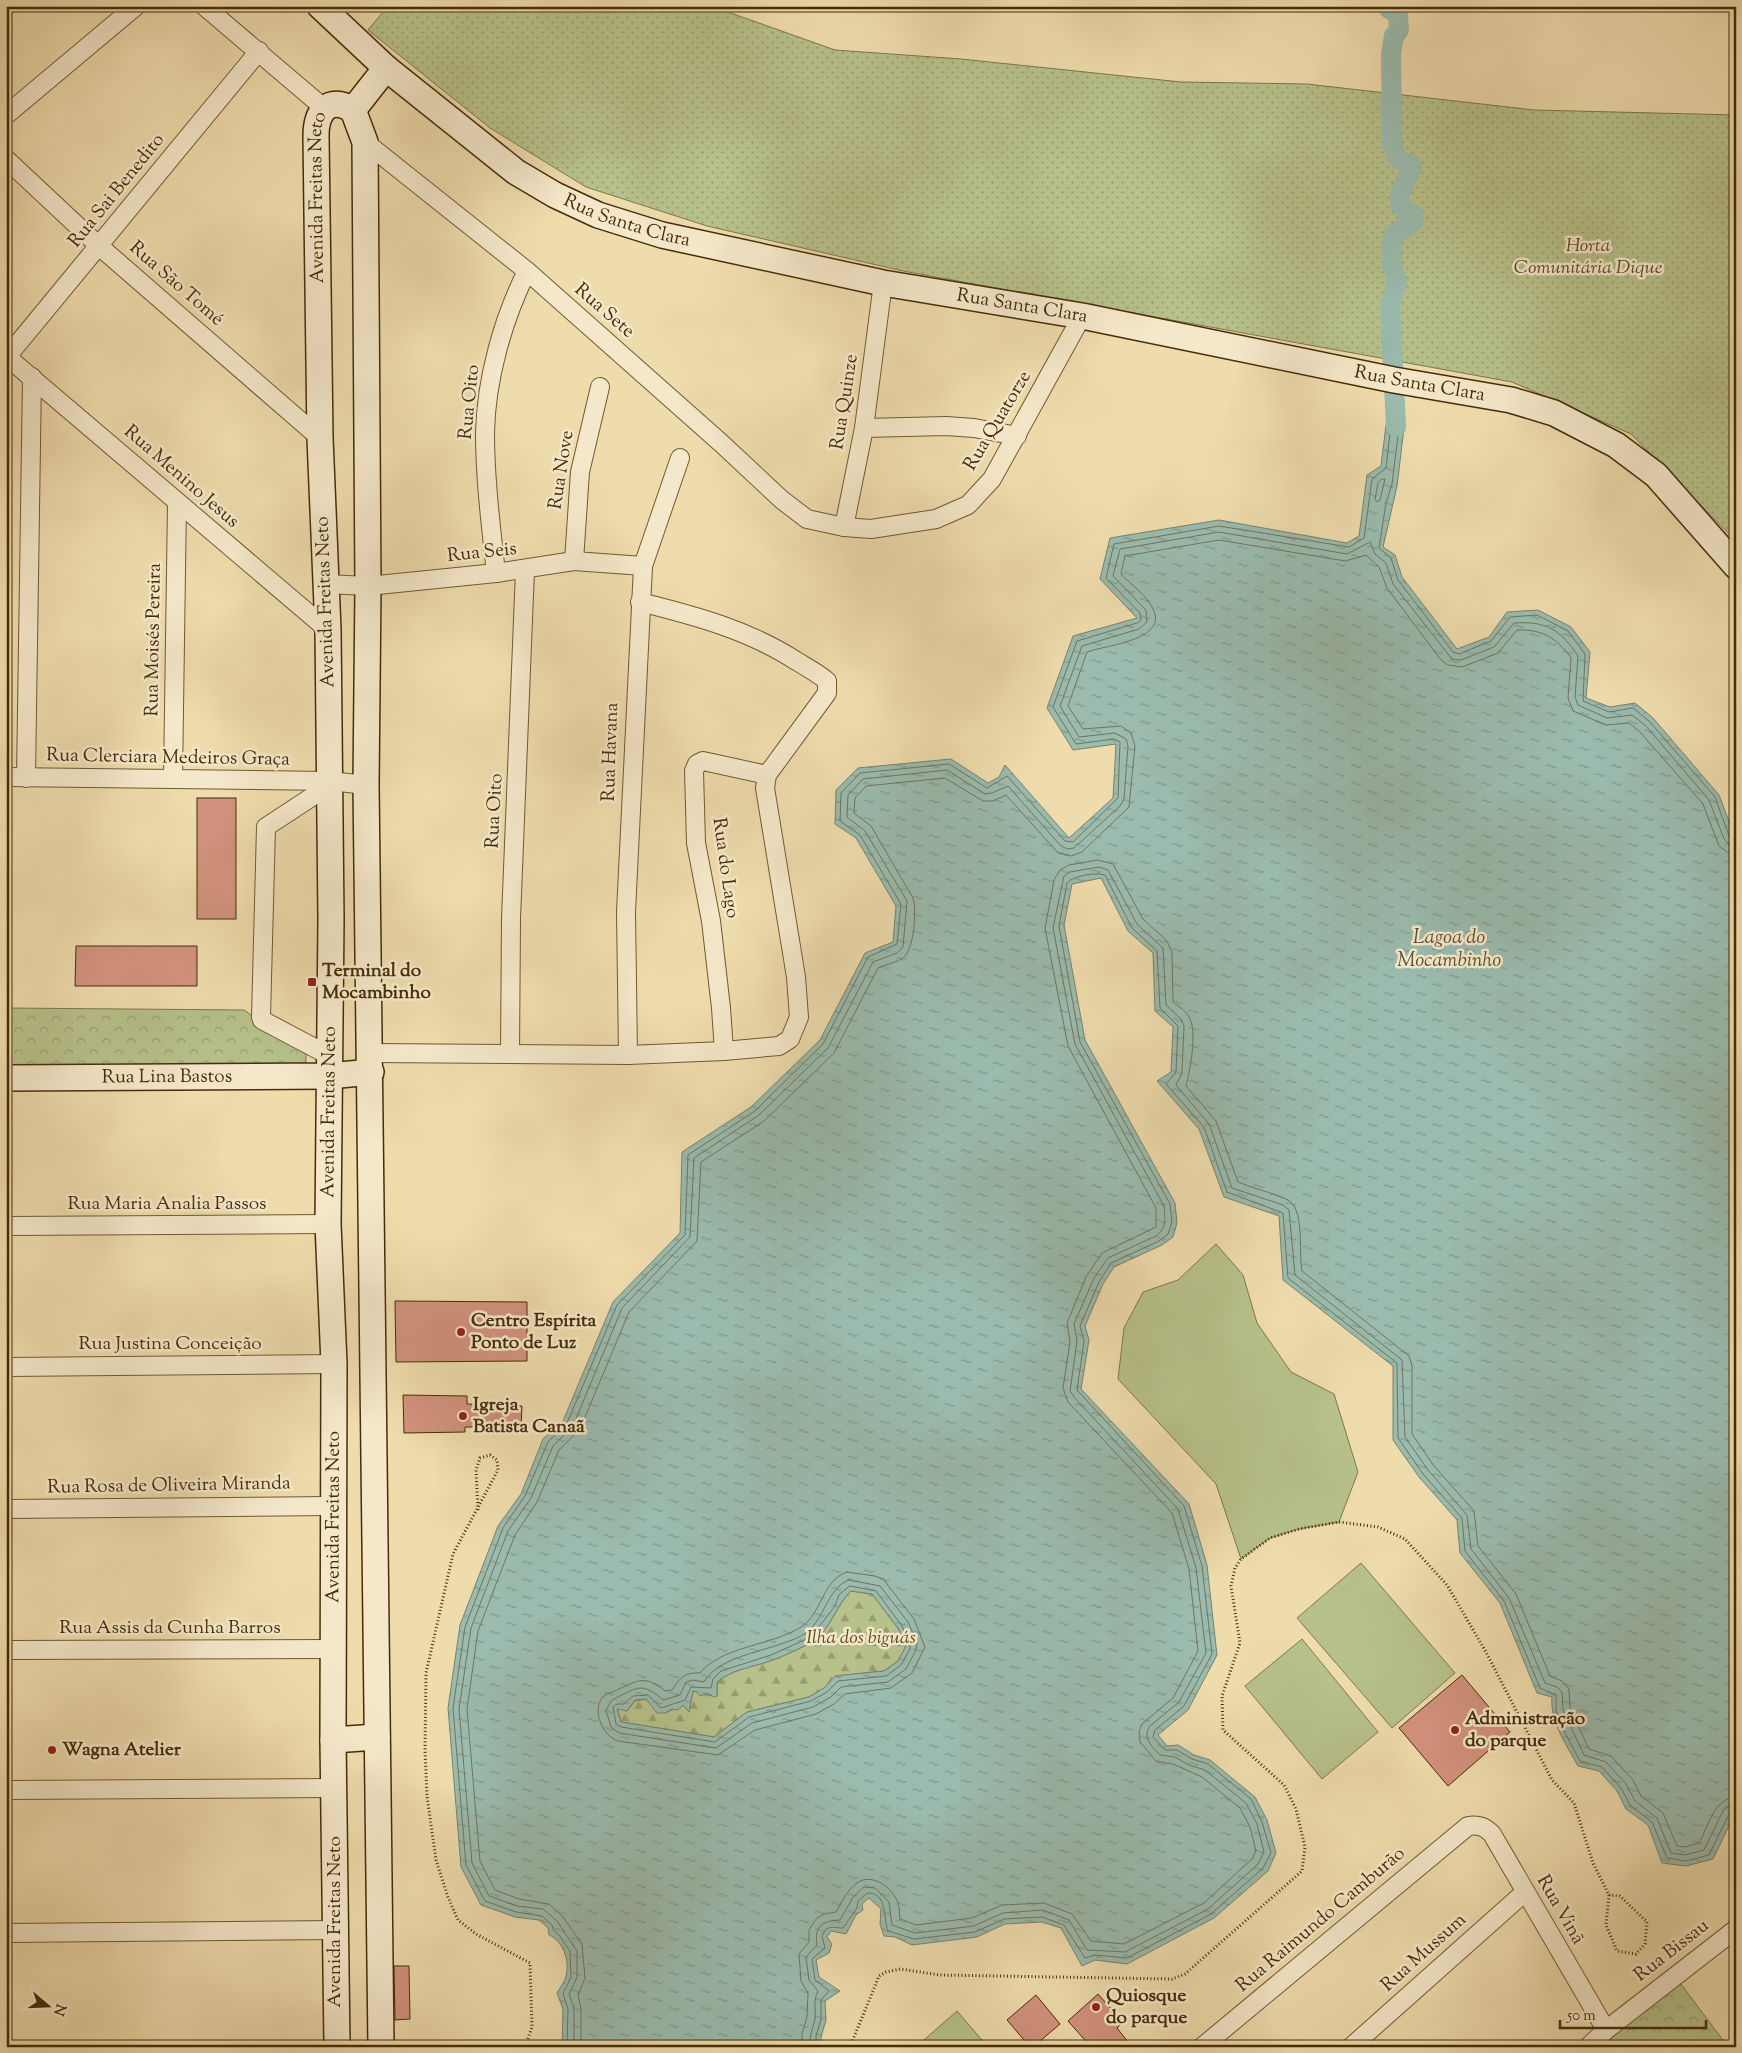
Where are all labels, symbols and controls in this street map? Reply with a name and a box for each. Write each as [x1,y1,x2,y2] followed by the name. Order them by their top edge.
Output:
[302,107,334,283] street label: Avenida Freitas Neto
[62,128,172,254] street label: Rua Sai Benedito
[559,187,693,254] street label: Rua Santa Clara
[1514,233,1663,282] park label: Horta Comunitária Dique
[123,235,229,333] street label: Rua São Tomé
[568,277,640,345] street label: Rua Sete
[955,282,1090,330] street label: Rua Santa Clara
[824,352,866,452] street label: Rua Quinze
[1352,359,1487,409] street label: Rua Santa Clara
[453,363,487,441] street label: Rua Oito
[957,366,1039,476] street label: Rua Quatorze
[117,419,245,535] street label: Rua Menino Jesus
[542,428,582,512] street label: Rua Nove
[310,516,342,688] street label: Avenida Freitas Neto
[446,536,518,570] street label: Rua Seis
[139,563,169,717] street label: Rua Moisés Pereira
[596,702,626,802] street label: Rua Havana
[46,742,290,774] street label: Rua Clerciara Medeiros Graça
[480,773,510,849] street label: Rua Oito
[705,816,745,920] street label: Rua do Lago
[1397,924,1501,976] water label: Lagoa do Mocambinho
[322,958,431,1007] place label: Terminal do Mocambinho
[306,976,318,988] marker: Terminal do Mocambinho
[315,1026,343,1198] street label: Avenida Freitas Neto
[102,1063,232,1091] street label: Rua Lina Bastos
[67,1191,267,1218] street label: Rua Maria Analia Passos
[471,1308,596,1357] place label: Centro Espírita Ponto de Luz
[455,1326,467,1338] marker: Centro Espírita Ponto de Luz
[78,1331,262,1358] street label: Rua Justina Conceição
[473,1392,585,1441] place label: Igreja Batista Canaã
[457,1410,469,1422] marker: Igreja Batista Canaã
[320,1431,347,1603] street label: Avenida Freitas Neto
[47,1470,291,1502] street label: Rua Rosa de Oliveira Miranda
[59,1615,281,1642] street label: Rua Assis da Cunha Barros
[806,1625,916,1652] park label: Ilha dos biguás
[1465,1706,1586,1755] place label: Administração do parque
[1449,1724,1461,1736] marker: Administração do parque
[62,1737,182,1764] place label: Wagna Atelier
[46,1744,58,1756] marker: Wagna Atelier
[322,1836,349,2008] street label: Avenida Freitas Neto
[1230,1841,1412,1999] street label: Rua Raimundo Camburão
[1529,1870,1591,1950] street label: Rua Vinã
[1375,1907,1473,1999] street label: Rua Mussum
[1629,1913,1715,1989] street label: Rua Bissau
[22,1980,72,2030] north arrow
[1106,1983,1188,2032] place label: Quiosque do parque
[1560,1998,1706,2030] scale bar
[47,2001,70,2018] text: N
[1090,2001,1102,2013] marker: Quiosque do parque
[1566,2006,1596,2027] text: 50 m

